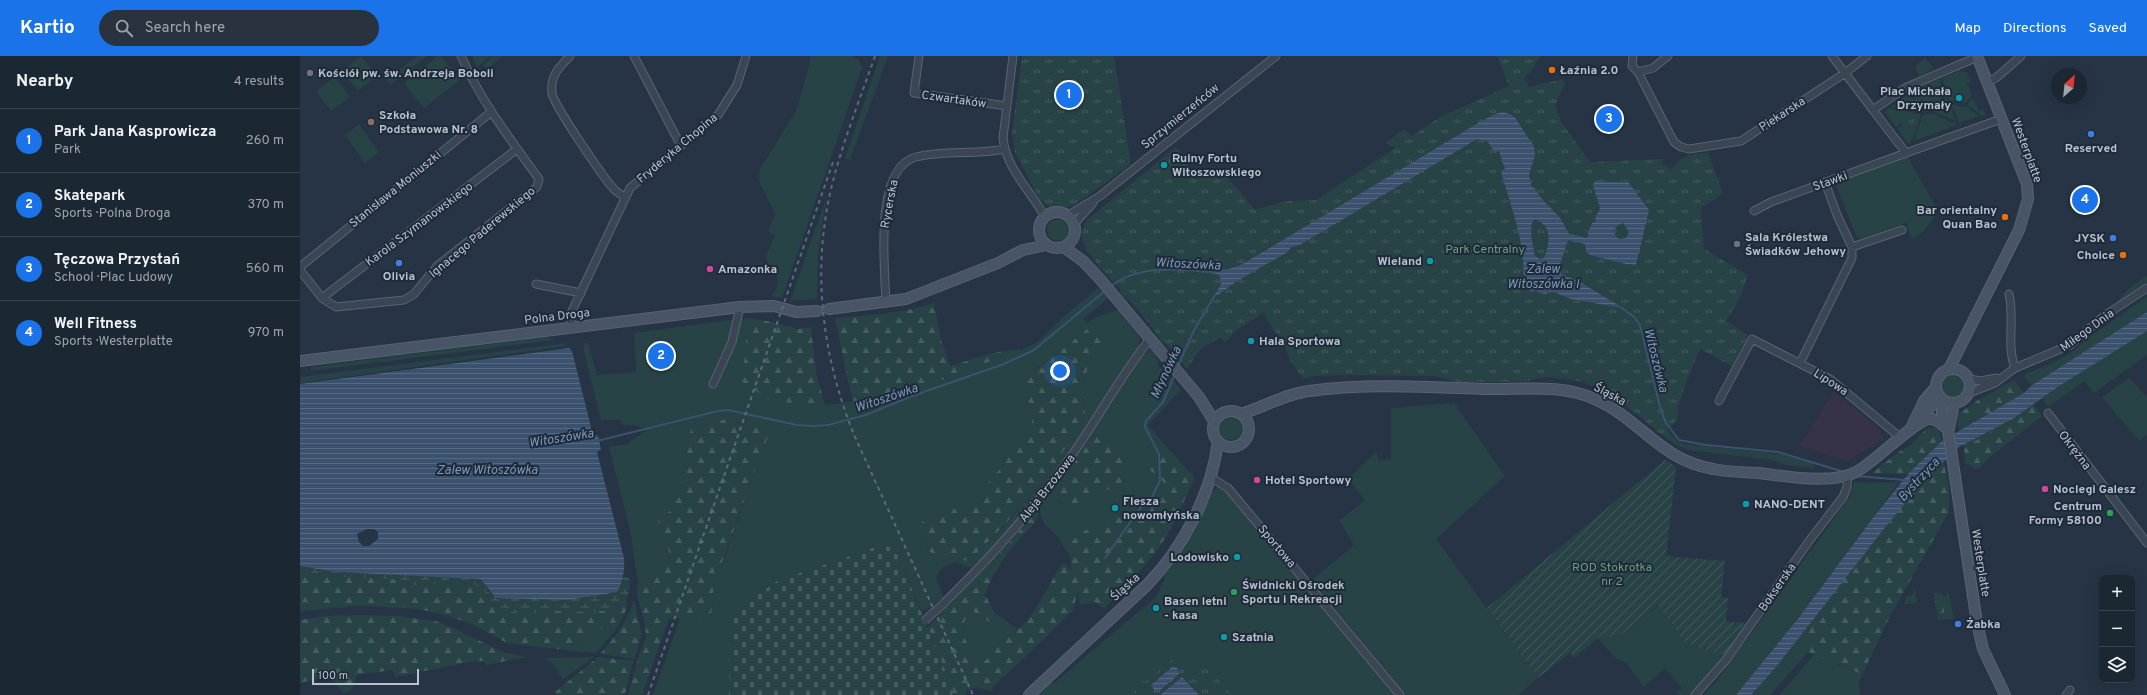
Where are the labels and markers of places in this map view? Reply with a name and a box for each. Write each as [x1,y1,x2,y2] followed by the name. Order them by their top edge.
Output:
[1560,63,1618,79] place label: Łaźnia 2.0
[1547,65,1557,75] marker: Łaźnia 2.0
[318,66,494,82] place label: Kościół pw. św. Andrzeja Boboli
[305,68,315,78] marker: Kościół pw. św. Andrzeja Boboli
[1056,80,1082,110] pin: 1
[1880,84,1951,114] place label: Plac Michała Drzymały
[1954,93,1964,103] marker: Plac Michała Drzymały
[1596,104,1622,134] pin: 3
[379,108,478,138] place label: Szkoła Podstawowa Nr. 8
[366,117,376,127] marker: Szkoła Podstawowa Nr. 8
[2086,129,2096,139] marker: Reserved
[2065,141,2117,157] place label: Reserved
[1172,151,1261,181] place label: Ruiny Fortu Witoszowskiego
[1159,160,1169,170] marker: Ruiny Fortu Witoszowskiego
[2072,185,2098,215] pin: 4
[1917,203,1997,233] place label: Bar orientalny Quan Bao
[2000,212,2010,222] marker: Bar orientalny Quan Bao
[1745,230,1846,260] place label: Sala Królestwa Świadków Jehowy
[2074,231,2106,247] place label: JYSK
[2108,233,2118,243] marker: JYSK
[1732,239,1742,249] marker: Sala Królestwa Świadków Jehowy
[2077,248,2115,264] place label: Choice
[2118,250,2128,260] marker: Choice
[1377,254,1422,270] place label: Wieland
[1425,256,1435,266] marker: Wieland
[394,258,404,268] marker: Olivia
[718,262,777,278] place label: Amazonka
[705,264,715,274] marker: Amazonka
[383,269,415,285] place label: Olivia
[1259,334,1341,350] place label: Hala Sportowa
[1246,336,1256,346] marker: Hala Sportowa
[648,341,674,371] pin: 2
[1265,473,1352,489] place label: Hotel Sportowy
[1252,475,1262,485] marker: Hotel Sportowy
[2053,482,2136,498] place label: Noclegi Galesz
[2040,484,2050,494] marker: Noclegi Galesz
[1123,494,1200,524] place label: Flesza nowomłyńska
[1754,497,1825,513] place label: NANO-DENT
[1741,499,1751,509] marker: NANO-DENT
[2029,499,2102,529] place label: Centrum Formy 58100
[1110,503,1120,513] marker: Flesza nowomłyńska
[2105,508,2115,518] marker: Centrum Formy 58100
[1170,550,1229,566] place label: Lodowisko
[1232,552,1242,562] marker: Lodowisko
[1242,578,1345,608] place label: Świdnicki Ośrodek Sportu i Rekreacji
[1229,587,1239,597] marker: Świdnicki Ośrodek Sportu i Rekreacji
[1164,594,1227,624] place label: Basen letni - kasa
[1151,603,1161,613] marker: Basen letni - kasa
[1966,617,2001,633] place label: Żabka
[1953,619,1963,629] marker: Żabka
[1232,630,1274,646] place label: Szatnia
[1219,632,1229,642] marker: Szatnia

